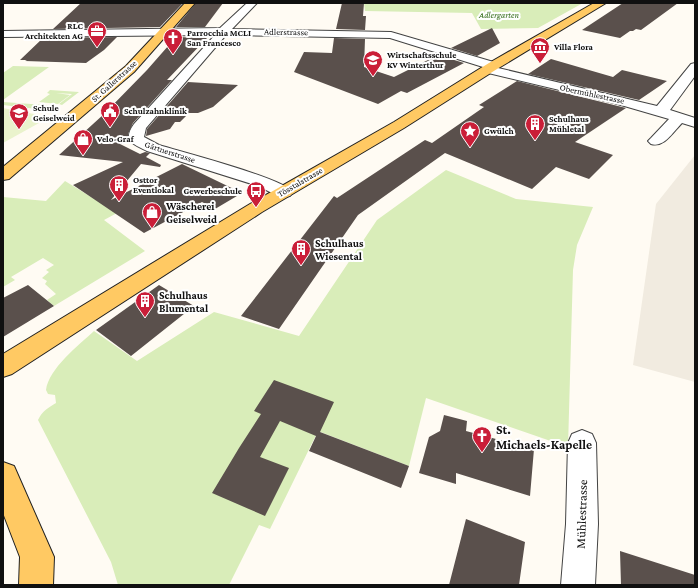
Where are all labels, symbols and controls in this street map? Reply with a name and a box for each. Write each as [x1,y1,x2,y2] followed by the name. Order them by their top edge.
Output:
[478,10,519,20] park label: Adlergarten
[86,20,108,48] office icon: RLC Architekten AG
[24,21,84,41] place label: RLC Architekten AG
[162,27,184,55] church icon: Parrocchia MCLI San Francesco
[264,27,308,37] street label: Adlerstrasse
[187,28,251,48] place label: Parrocchia MCLI San Francesco
[529,36,551,64] museum icon: Villa Flora
[553,42,594,52] place label: Villa Flora
[362,49,384,77] school or university icon: Wirtschaftsschule KV Winterthur
[386,50,456,70] place label: Wirtschaftsschule KV Winterthur
[89,58,139,104] street label: St. Gallerstrasse
[559,82,625,106] street label: Obermühlestrasse
[99,100,121,128] public building icon: Schulzahnklinik
[8,102,30,130] school or university icon: Schule Geiselweid
[33,103,75,123] place label: Schule Geiselweid
[124,106,187,116] place label: Schulzahnklinik
[524,113,546,141] building icon: Schulhaus Mühletal
[549,114,589,134] place label: Schulhaus Mühletal
[459,120,481,148] place icon: Gwülch
[484,126,515,136] place label: Gwülch
[72,128,94,156] shop icon: Velo-Graf
[96,134,135,144] place label: Velo-Graf
[143,139,197,165] street label: Gärtnerstrasse
[276,165,324,199] street label: Tösstalstrasse
[108,174,130,202] building icon: Osttor Eventlokal
[133,175,174,195] place label: Osttor Eventlokal
[245,180,267,208] bus stop icon: Gewerbeschule
[184,186,242,196] place label: Gewerbeschule
[165,200,217,225] place label: Wäscherei Geiselweid
[141,201,163,229] shop icon: Wäscherei Geiselweid
[314,237,364,262] place label: Schulhaus Wiesental
[290,238,312,266] building icon: Schulhaus Wiesental
[159,289,209,314] place label: Schulhaus Blumental
[134,290,156,318] building icon: Schulhaus Blumental
[496,422,592,452] place label: St. Michaels-Kapelle
[471,425,493,453] church icon: St. Michaels-Kapelle
[573,479,590,549] street label: Mühlestrasse

